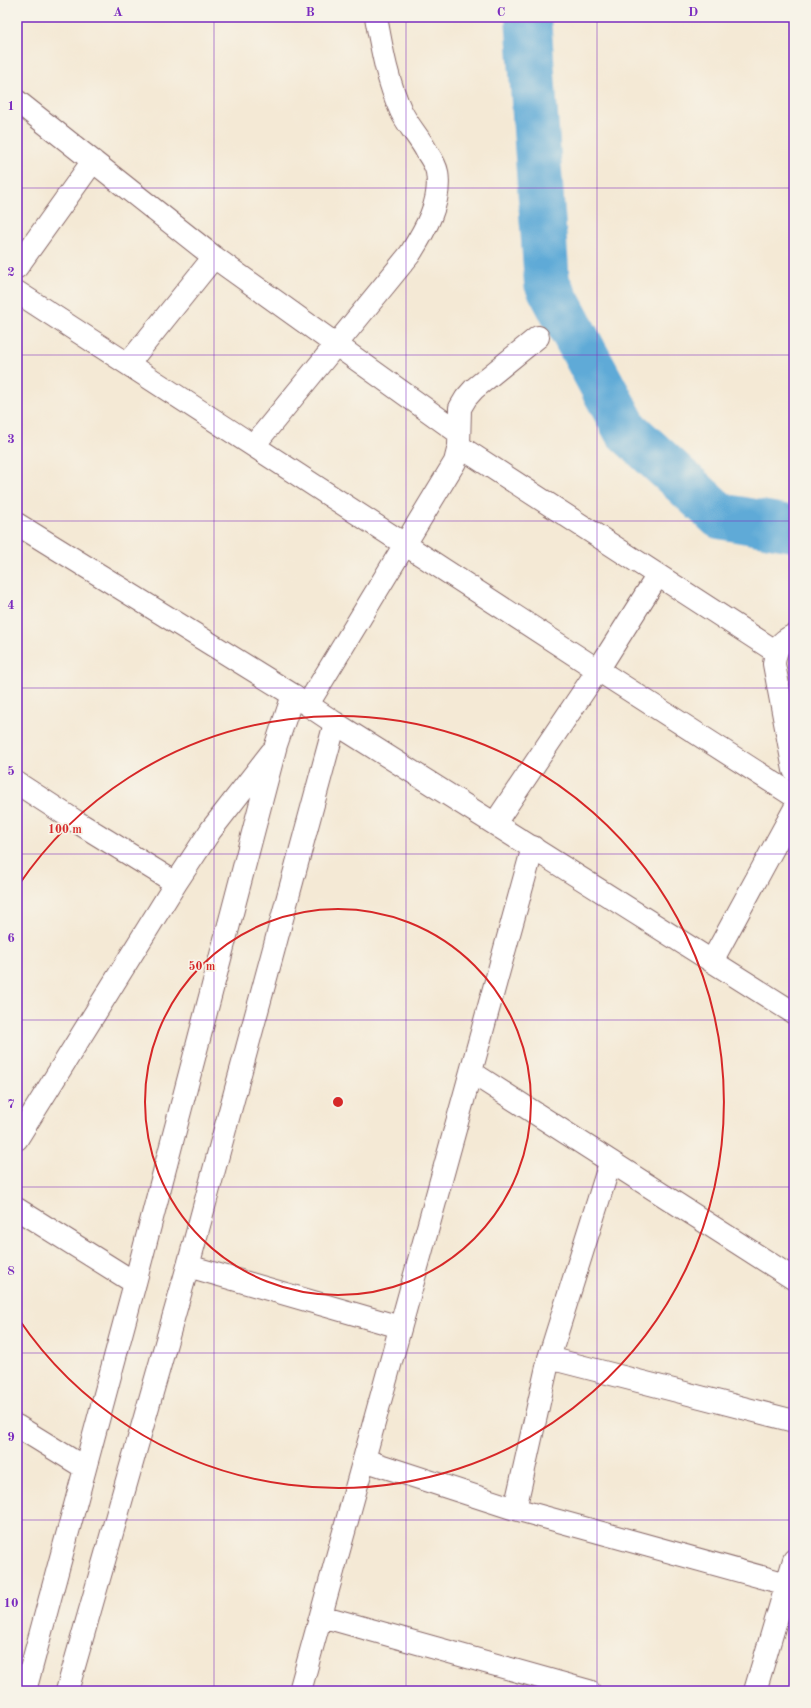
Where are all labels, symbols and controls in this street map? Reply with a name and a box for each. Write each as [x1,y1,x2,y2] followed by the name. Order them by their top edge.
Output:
[113,6,123,19] text: A
[305,6,315,19] text: B
[497,6,505,19] text: C
[688,6,698,19] text: D
[7,100,15,113] text: 1
[7,266,15,279] text: 2
[7,433,15,446] text: 3
[7,599,15,612] text: 4
[7,765,15,778] text: 5
[48,824,82,836] text: 100 m
[7,932,15,945] text: 6
[189,960,216,973] text: 50 m
[331,1095,345,1109] centre of rings
[7,1098,15,1111] text: 7
[7,1265,15,1278] text: 8
[7,1431,15,1444] text: 9
[3,1597,19,1610] text: 10

